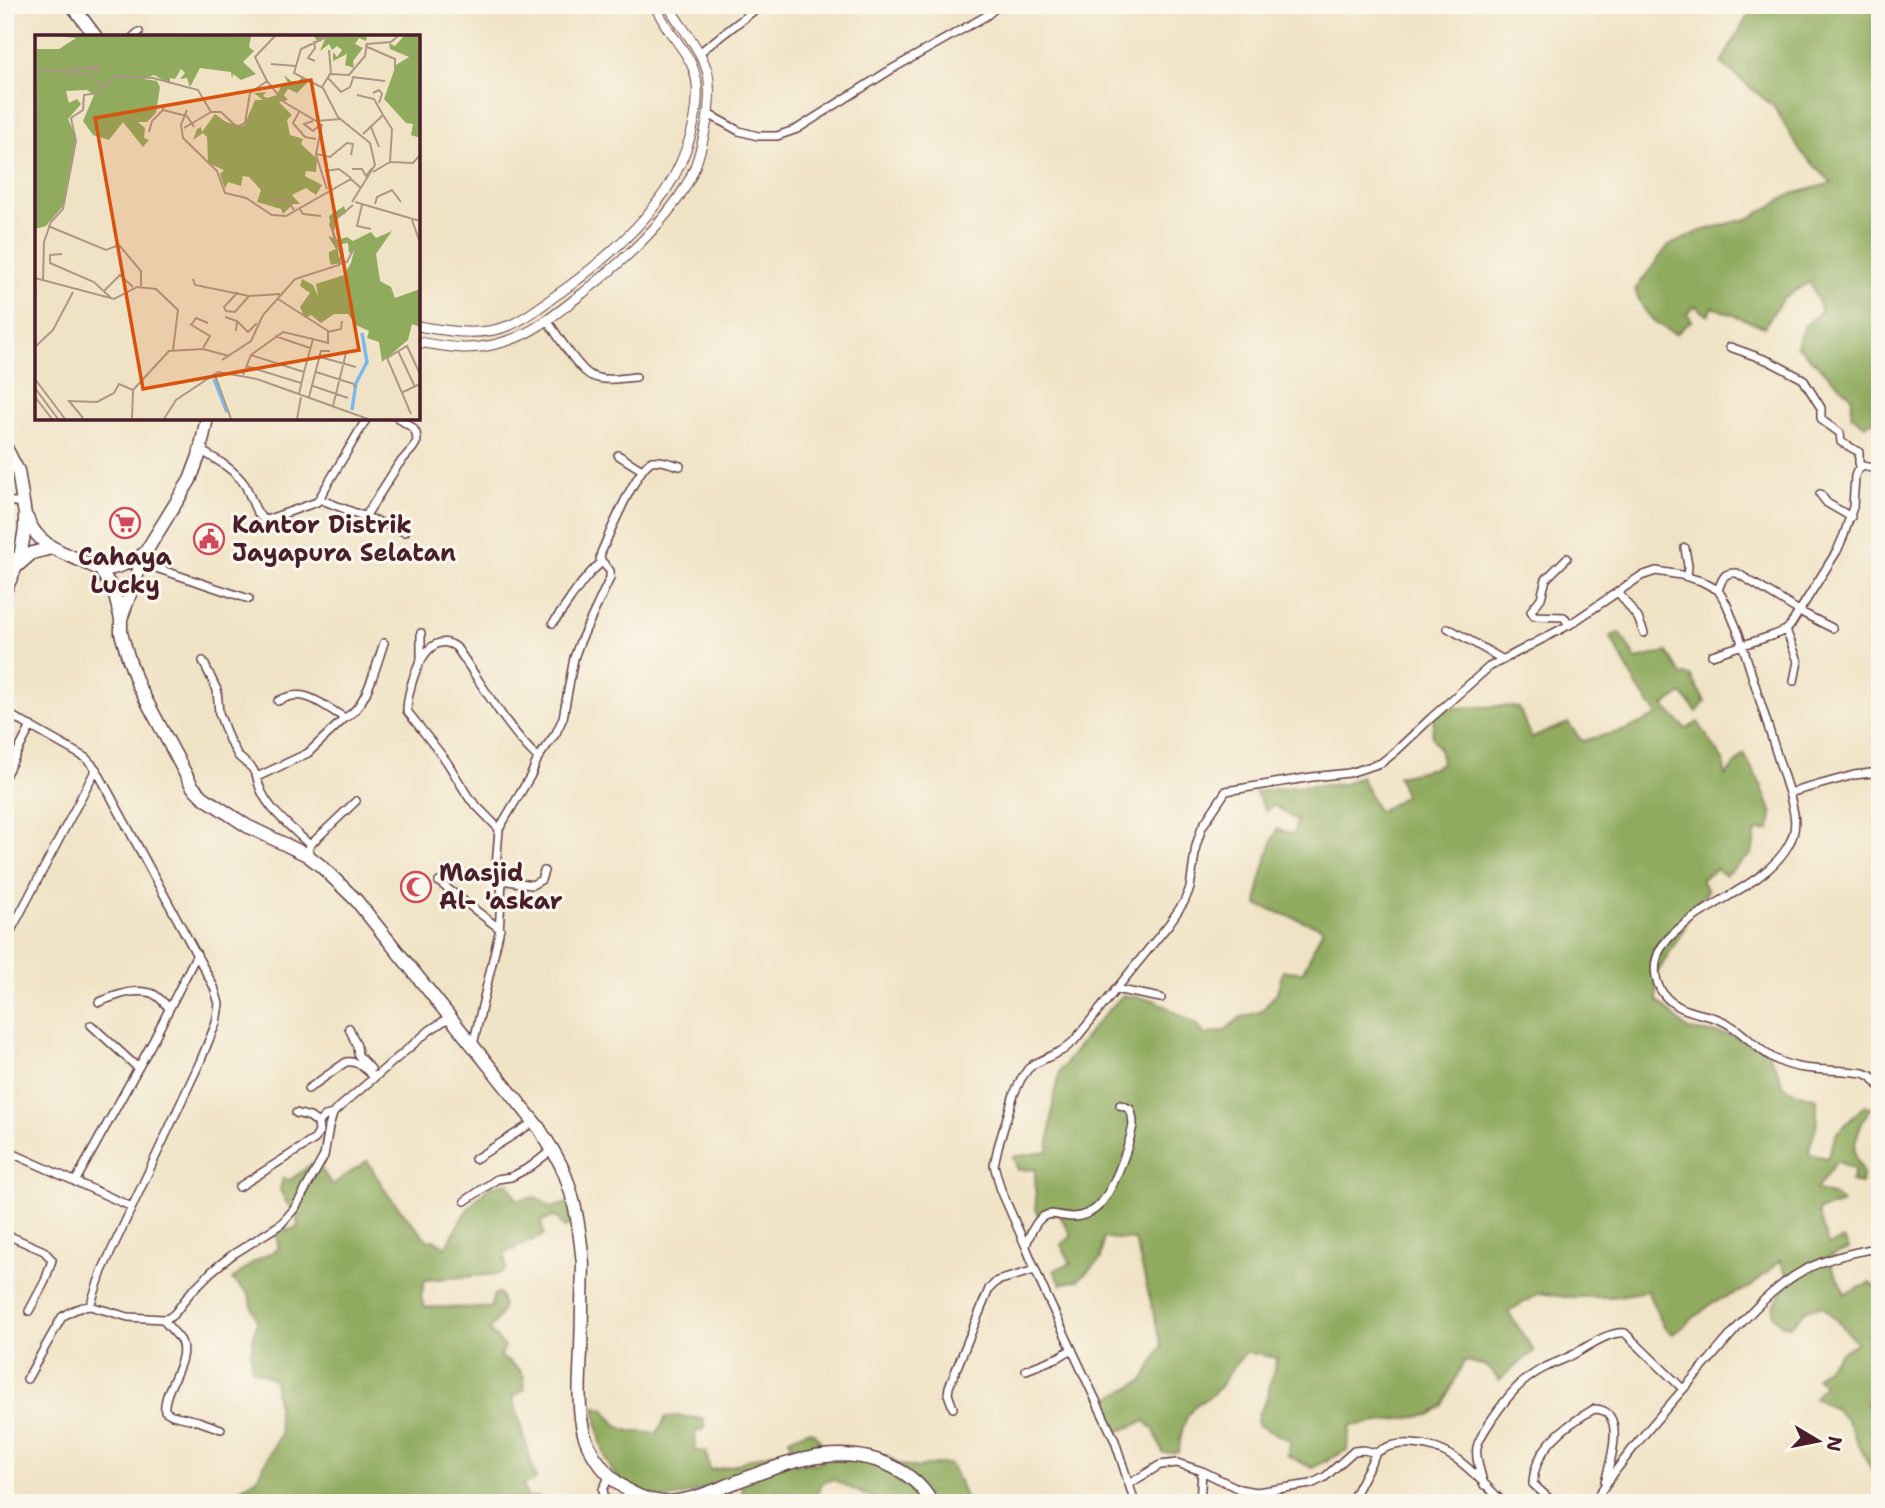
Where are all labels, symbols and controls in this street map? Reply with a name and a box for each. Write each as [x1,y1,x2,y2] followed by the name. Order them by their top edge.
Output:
[35,35,420,420] inset map
[108,506,142,540] supermarket icon: Cahaya Lucky
[232,509,456,569] place label: Kantor Distrik Jayapura Selatan
[192,522,226,556] public building icon: Kantor Distrik Jayapura Selatan
[78,541,173,601] place label: Cahaya Lucky
[439,857,563,917] place label: Masjid Al- 'askar
[399,870,433,904] mosque icon: Masjid Al- 'askar
[1784,1406,1854,1476] north arrow
[1821,1434,1848,1453] text: N

